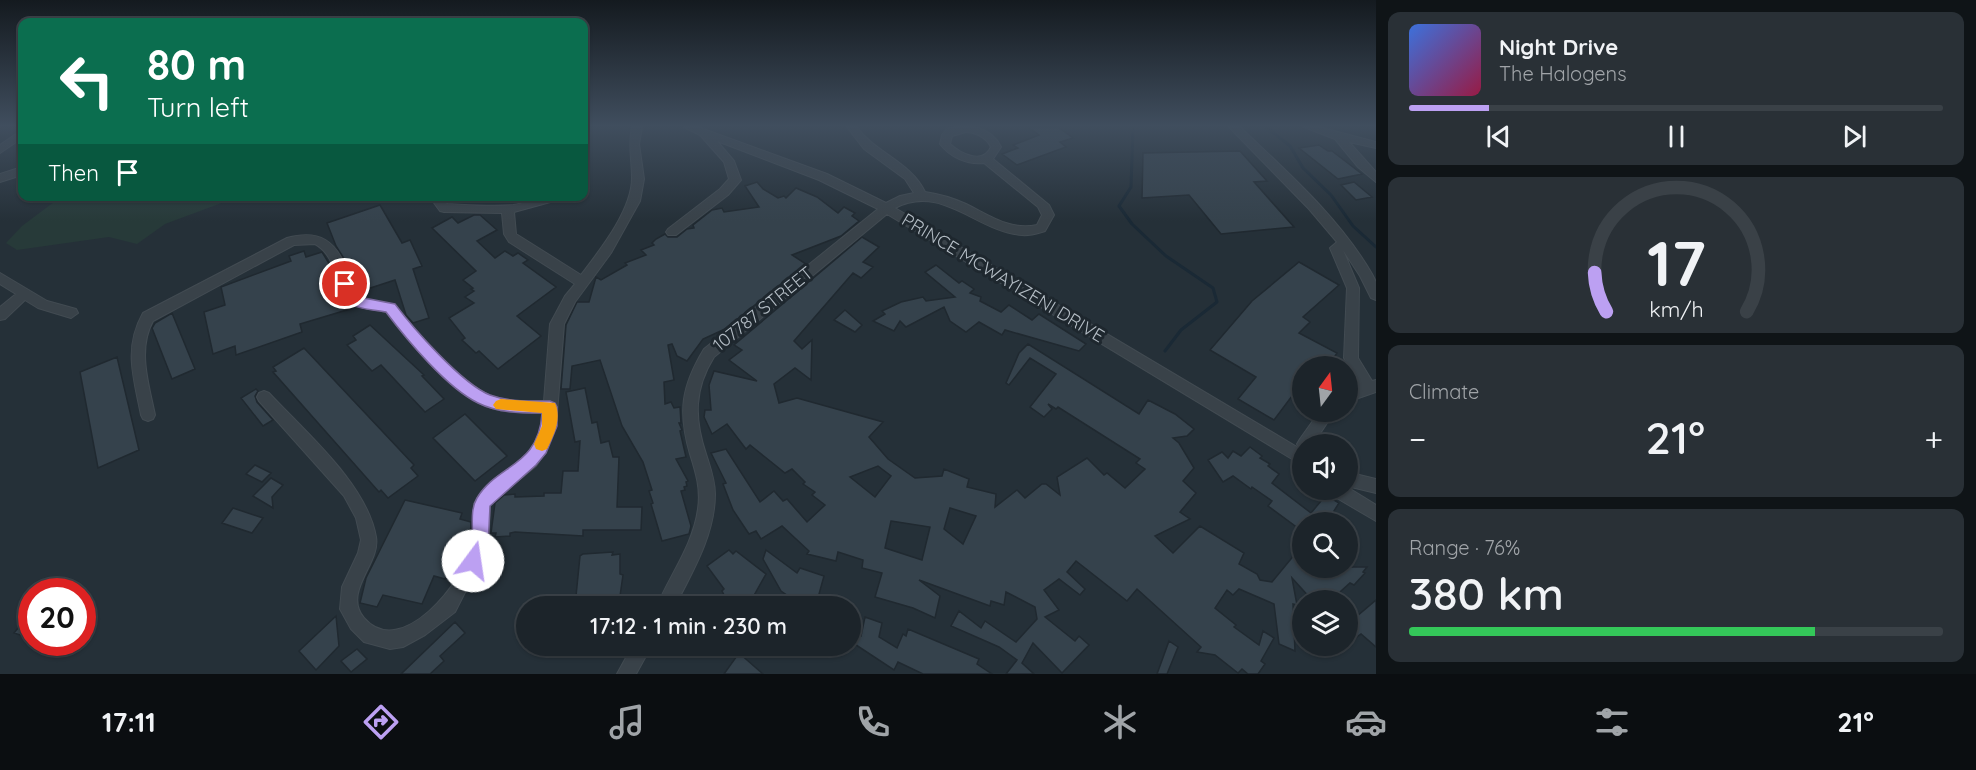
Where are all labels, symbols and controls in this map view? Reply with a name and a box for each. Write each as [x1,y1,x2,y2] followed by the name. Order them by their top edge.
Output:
[1499,33,1618,61] text: Night Drive
[147,38,246,91] text: 80 m
[48,42,126,120] icon: left
[1499,61,1627,86] text: The Halogens
[147,90,249,124] text: Turn left
[1482,120,1515,153] icon: previous
[1660,120,1693,153] icon: pause
[1838,120,1871,153] icon: next
[111,156,144,189] icon: arrive
[48,159,99,187] text: Then
[898,208,1109,347] street label: PRINCE MCWAYIZENI DRIVE
[1647,224,1705,302] text: 17
[319,258,370,309] pin
[708,261,818,356] street label: 107787 STREET
[328,267,361,300] icon: arrive
[1649,296,1703,322] text: km/h
[1292,356,1358,422] north arrow
[1292,356,1358,656] map controls
[1409,379,1479,404] text: Climate
[1646,409,1705,465] text: 21°
[1409,418,1426,459] text: −
[1924,418,1943,459] text: +
[1292,434,1358,500] button: sound
[1292,512,1358,578] button: search
[441,529,505,593] position arrow
[1409,535,1520,560] text: Range · 76%
[1409,565,1564,621] text: 380 km
[18,578,96,656] speed limit sign: 20
[1292,590,1358,656] button: layers
[590,612,787,640] text: 17:12 · 1 min · 230 m
[360,701,402,743] icon: directions
[606,701,648,743] icon: music
[852,701,894,743] icon: phone
[1099,701,1141,743] icon: climate
[1345,701,1387,743] icon: car
[1591,701,1633,743] icon: filters
[102,705,156,739] text: 17:11
[1837,705,1874,739] text: 21°

